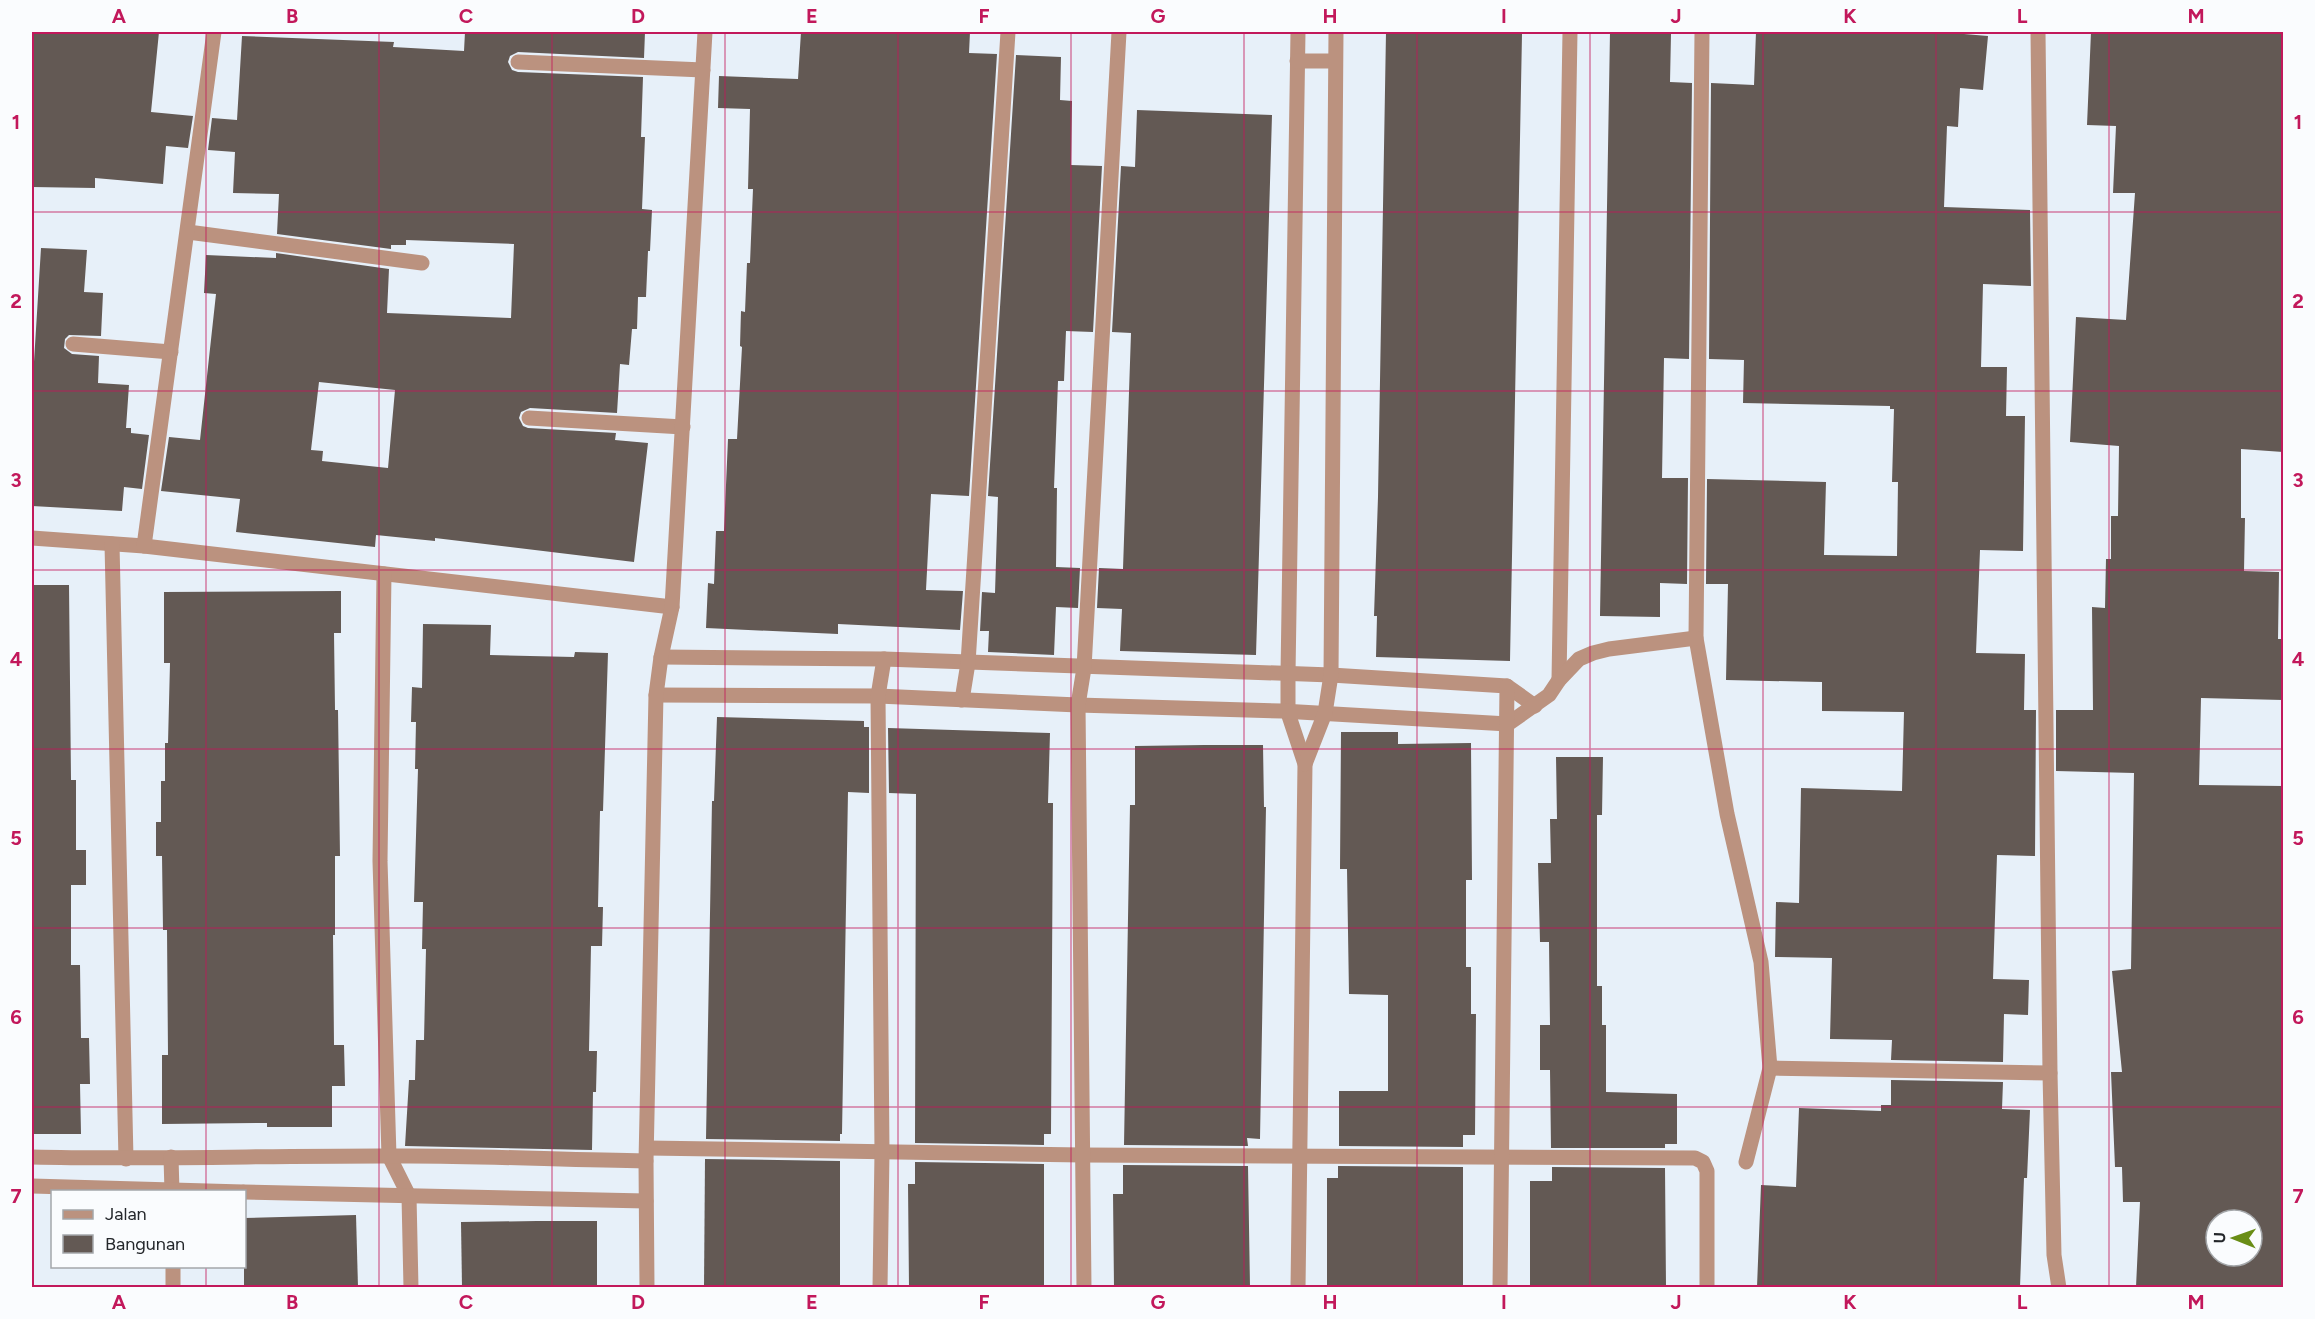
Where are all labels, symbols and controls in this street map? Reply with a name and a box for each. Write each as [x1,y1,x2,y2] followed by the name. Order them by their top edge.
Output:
[112,4,127,28] text: A
[286,4,298,28] text: B
[459,4,473,28] text: C
[631,4,645,28] text: D
[806,4,818,28] text: E
[978,4,990,28] text: F
[1151,4,1166,28] text: G
[1323,4,1338,28] text: H
[1501,4,1507,28] text: I
[1670,4,1682,28] text: J
[1843,4,1857,28] text: K
[2017,4,2028,28] text: L
[2187,4,2205,28] text: M
[12,110,20,134] text: 1
[2294,110,2302,134] text: 1
[10,289,22,313] text: 2
[2292,289,2304,313] text: 2
[10,468,22,492] text: 3
[2292,468,2304,492] text: 3
[10,647,23,671] text: 4
[2292,647,2305,671] text: 4
[10,826,22,850] text: 5
[2292,826,2304,850] text: 5
[10,1005,22,1029] text: 6
[2292,1005,2304,1029] text: 6
[10,1184,22,1208] text: 7
[2292,1184,2304,1208] text: 7
[51,1190,246,1268] legend
[105,1203,147,1225] text: Jalan
[2204,1208,2264,1268] north arrow
[2210,1232,2229,1244] text: U
[105,1233,185,1255] text: Bangunan
[112,1290,127,1314] text: A
[286,1290,298,1314] text: B
[459,1290,473,1314] text: C
[631,1290,645,1314] text: D
[806,1290,818,1314] text: E
[978,1290,990,1314] text: F
[1151,1290,1166,1314] text: G
[1323,1290,1338,1314] text: H
[1501,1290,1507,1314] text: I
[1670,1290,1682,1314] text: J
[1843,1290,1857,1314] text: K
[2017,1290,2028,1314] text: L
[2187,1290,2205,1314] text: M

